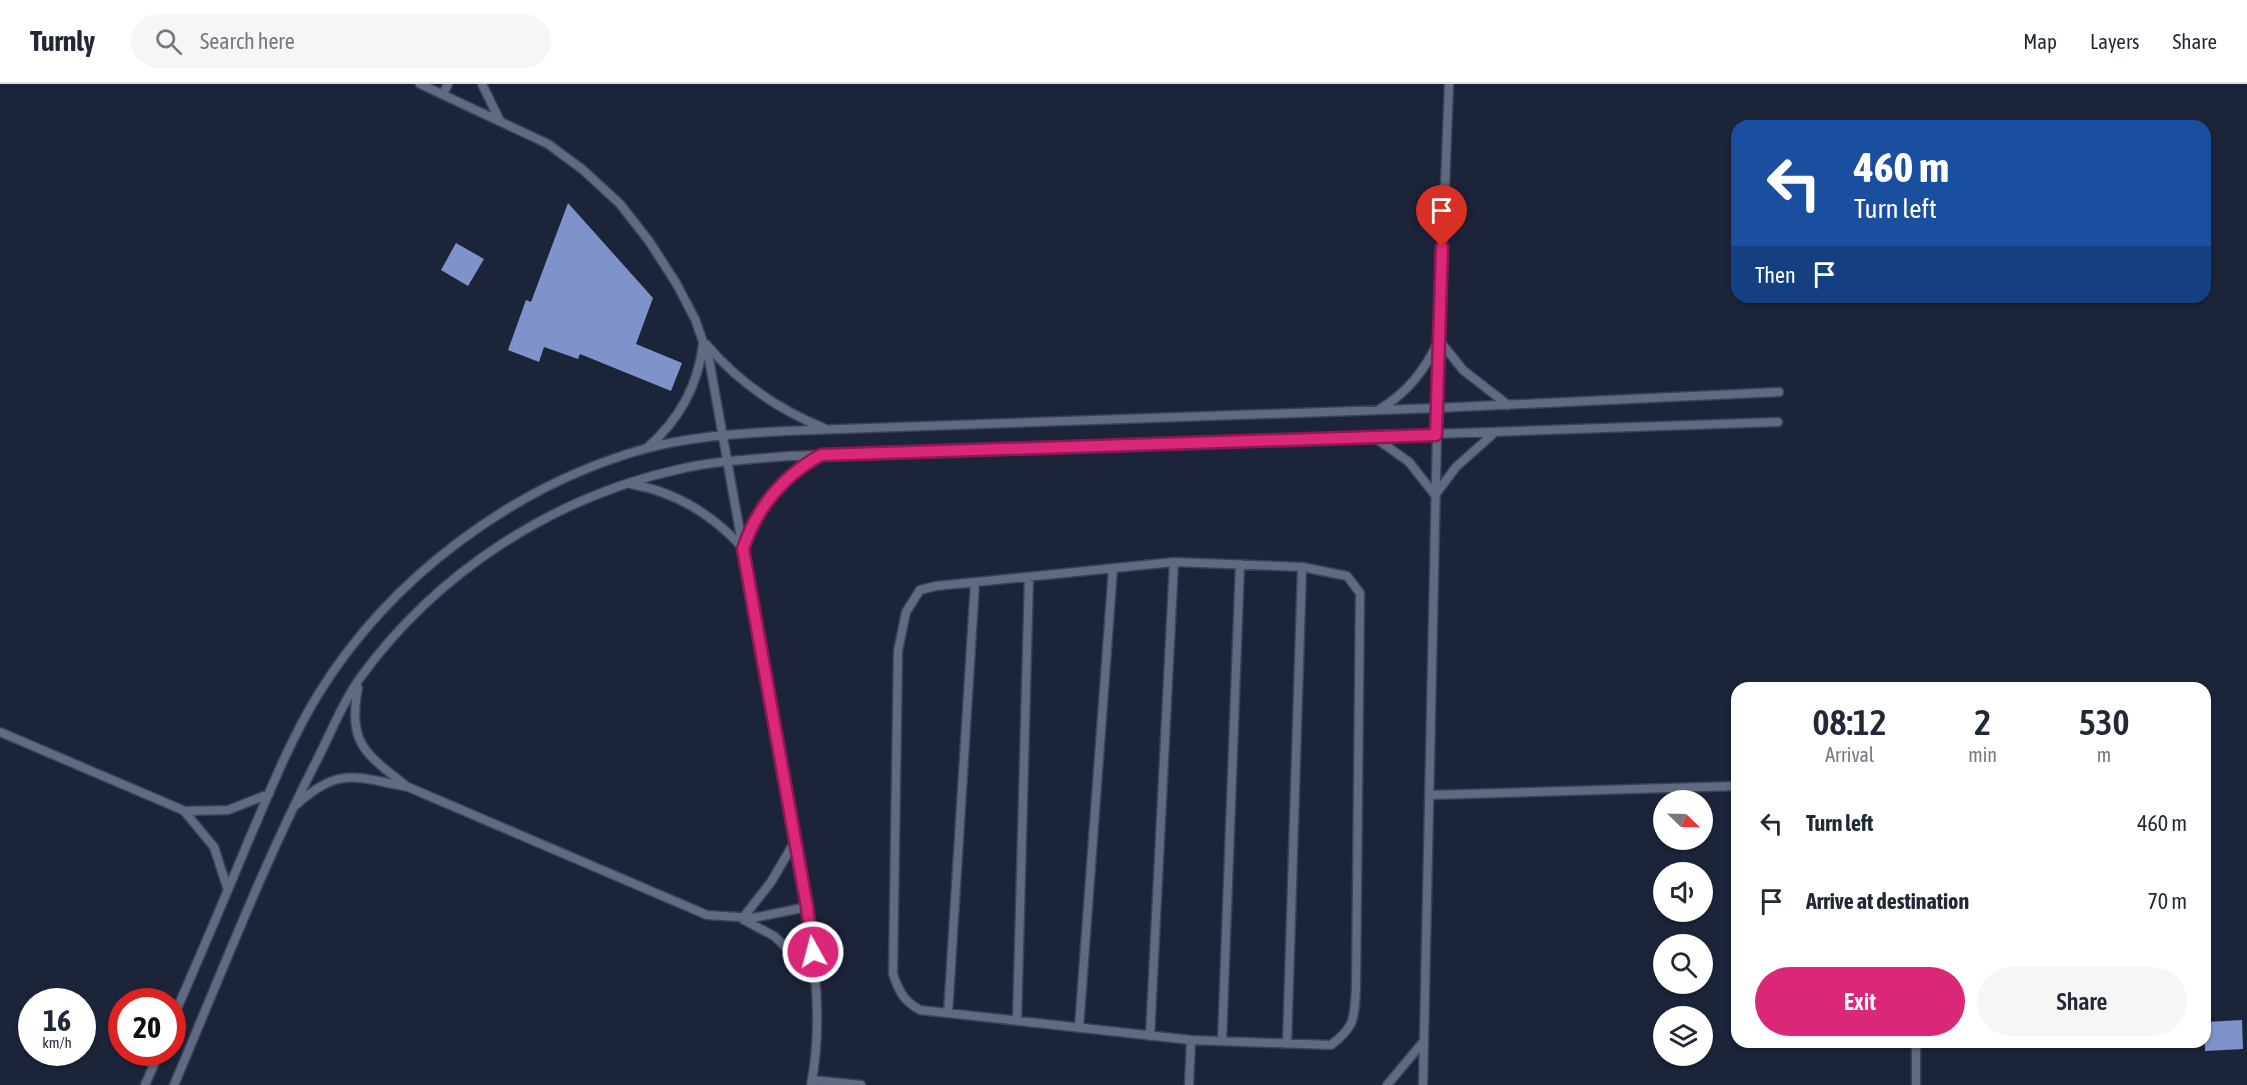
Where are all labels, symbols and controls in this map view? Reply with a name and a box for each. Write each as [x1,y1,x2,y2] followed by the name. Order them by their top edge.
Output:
[131,14,551,68] search box
[30,25,95,57] text: Turnly
[152,25,185,58] icon: search
[200,28,295,54] text: Search here
[2023,29,2057,53] text: Map
[2090,29,2140,53] text: Layers
[2173,29,2217,53] text: Share
[1854,143,1949,191] text: 460 m
[1755,144,1833,222] icon: left
[1416,185,1467,247] pin
[1854,193,1937,224] text: Turn left
[1425,194,1458,227] icon: arrive
[1808,258,1841,291] icon: arrive
[1755,262,1796,288] text: Then
[1813,701,1887,743] text: 08:12
[1974,701,1991,743] text: 2
[2079,701,2129,743] text: 530
[1825,743,1874,766] text: Arrival
[1968,743,1997,766] text: min
[2097,743,2111,766] text: m
[1653,790,1713,850] north arrow
[1653,790,1713,1066] map controls
[1755,807,1788,840] icon: left
[1806,810,1873,836] text: Turn left
[2137,810,2187,836] text: 460 m
[1653,862,1713,922] button: sound
[1755,885,1788,918] icon: arrive
[1806,888,1969,914] text: Arrive at destination
[2147,888,2187,914] text: 70 m
[781,920,845,984] position arrow
[1653,934,1713,994] button: search
[1755,967,1965,1036] button: Exit
[1977,967,2187,1036] button: Share
[108,988,186,1066] speed limit sign: 20
[43,1003,71,1037] text: 16
[1653,1006,1713,1066] button: layers
[42,1034,72,1051] text: km/h

